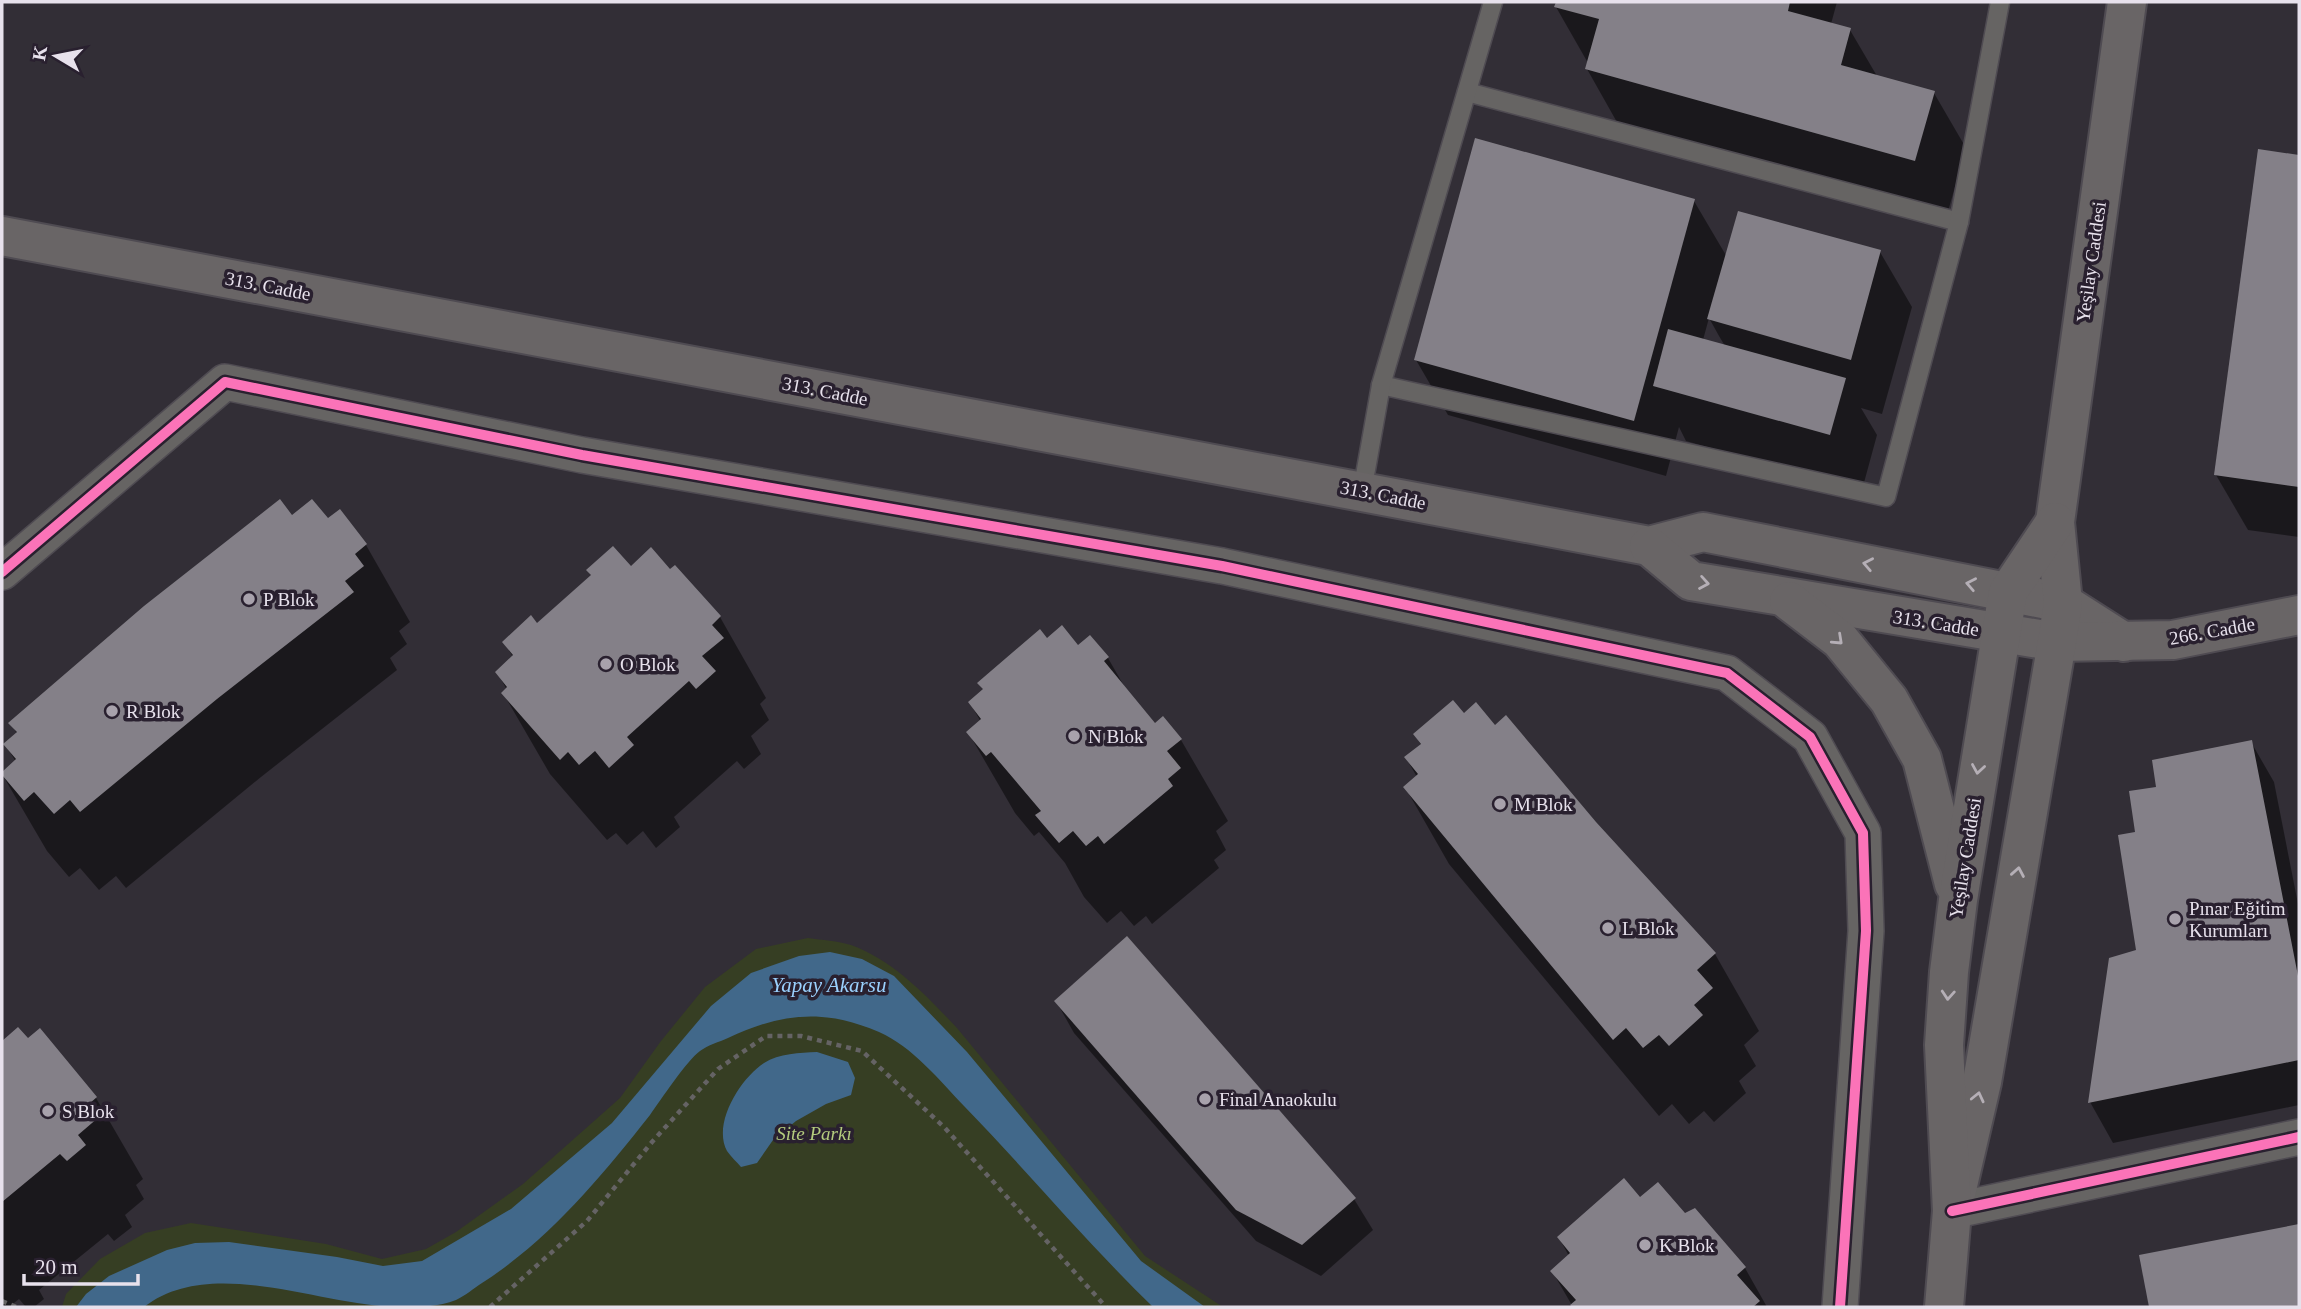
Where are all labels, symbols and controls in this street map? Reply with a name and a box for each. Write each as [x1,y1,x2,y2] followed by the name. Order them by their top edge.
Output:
[21,21,91,91] north arrow
[28,44,51,62] text: K
[2072,200,2110,324] street label: Yeşilay Caddesi
[224,267,312,305] street label: 313. Cadde
[781,372,869,410] street label: 313. Cadde
[1339,476,1427,514] street label: 313. Cadde
[1862,557,1874,572] one-way arrow
[1698,575,1710,590] one-way arrow
[1966,578,1978,593] one-way arrow
[263,589,315,610] place label: P Blok
[241,591,257,607] marker: P Blok
[1892,606,1980,640] street label: 313. Cadde
[2168,613,2256,649] street label: 266. Cadde
[1829,632,1842,644] one-way arrow
[620,654,676,675] place label: O Blok
[598,656,614,672] marker: O Blok
[126,701,181,722] place label: R Blok
[104,703,120,719] marker: R Blok
[1088,726,1144,747] place label: N Blok
[1066,728,1082,744] marker: N Blok
[1971,763,1986,775] one-way arrow
[1514,794,1573,815] place label: M Blok
[1492,796,1508,812] marker: M Blok
[1945,796,1985,920] street label: Yeşilay Caddesi
[2009,867,2024,879] one-way arrow
[2189,898,2286,941] place label: Pınar Eğitim Kurumları
[2167,911,2183,927] marker: Pınar Eğitim Kurumları
[1622,918,1675,939] place label: L Blok
[1600,920,1616,936] marker: L Blok
[772,973,886,997] water label: Yapay Akarsu
[1940,989,1955,1000] one-way arrow
[1219,1089,1337,1110] place label: Final Anaokulu
[1197,1091,1213,1107] marker: Final Anaokulu
[1970,1091,1985,1103] one-way arrow
[62,1101,115,1122] place label: S Blok
[40,1103,56,1119] marker: S Blok
[776,1123,852,1144] park label: Site Parkı
[1659,1235,1715,1256] place label: K Blok
[1637,1237,1653,1253] marker: K Blok
[24,1242,138,1286] scale bar
[35,1255,78,1279] text: 20 m

